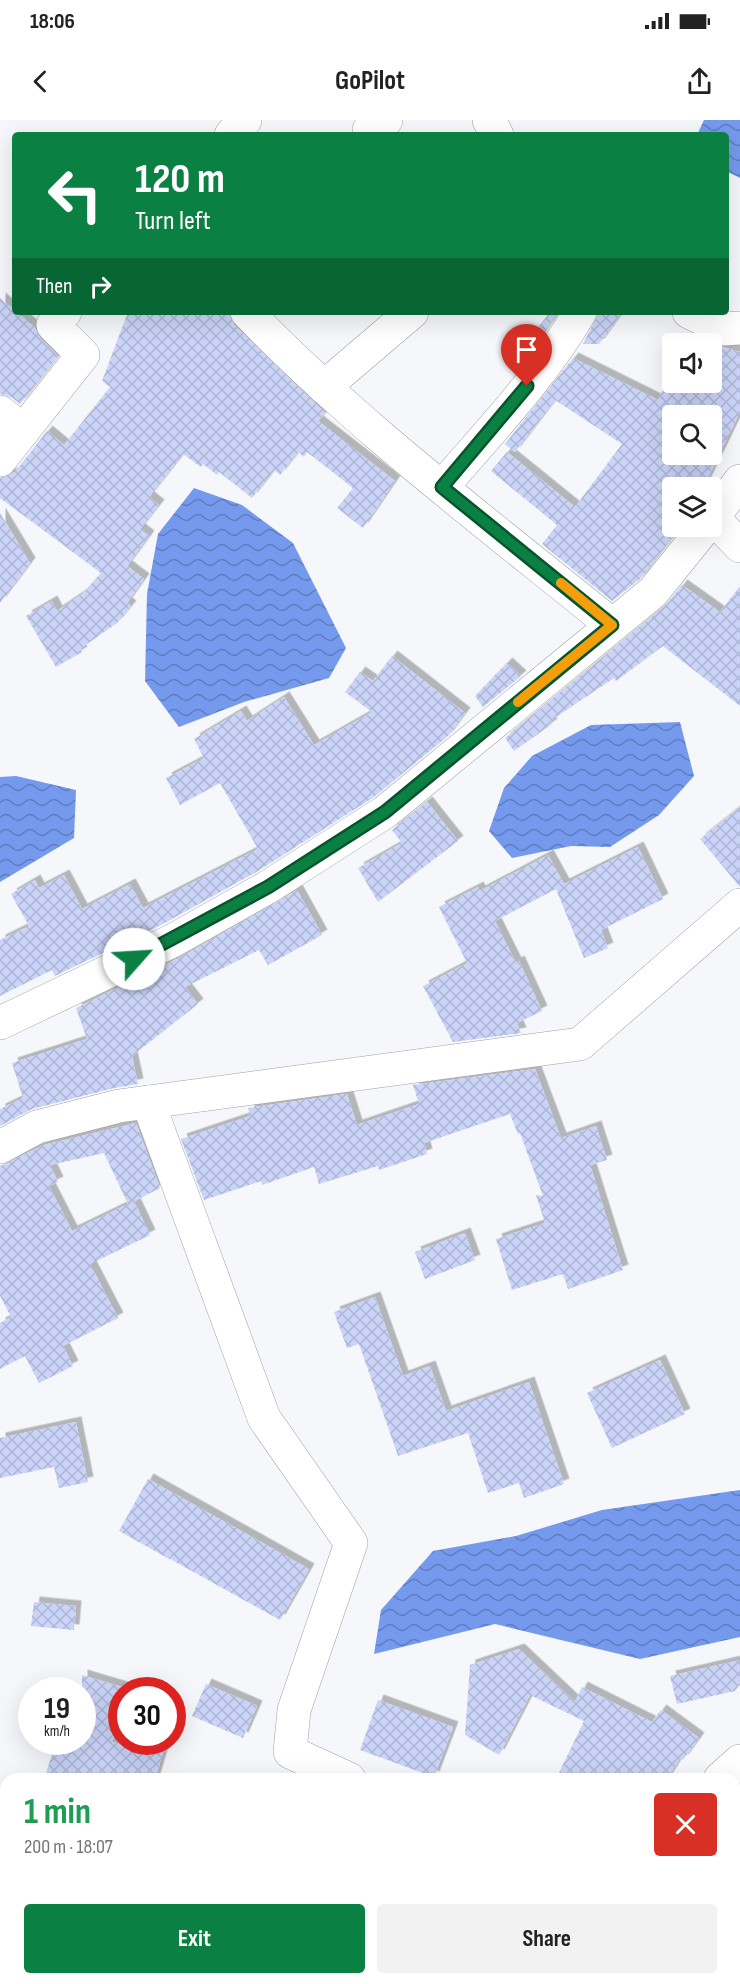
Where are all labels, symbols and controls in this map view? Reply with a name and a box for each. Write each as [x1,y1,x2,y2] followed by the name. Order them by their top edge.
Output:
[30,8,75,35] text: 18:06
[24,65,57,98] icon: back
[335,65,405,97] text: GoPilot
[683,65,716,98] icon: share
[135,154,225,205] text: 120 m
[36,156,114,234] icon: left
[135,205,211,237] text: Turn left
[84,270,117,303] icon: right
[36,273,72,300] text: Then
[501,324,552,386] pin
[510,333,543,366] icon: arrive
[662,333,722,537] map controls
[662,333,722,393] button: sound
[662,405,722,465] button: search
[662,477,722,537] button: layers
[102,927,166,991] position arrow
[108,1677,186,1755] speed limit sign: 30
[44,1691,70,1727] text: 19
[44,1722,70,1741] text: km/h
[24,1791,91,1834] text: 1 min
[654,1793,717,1856] button: close
[24,1835,113,1859] text: 200 m · 18:07
[24,1904,365,1973] button: Exit
[377,1904,717,1973] button: Share

